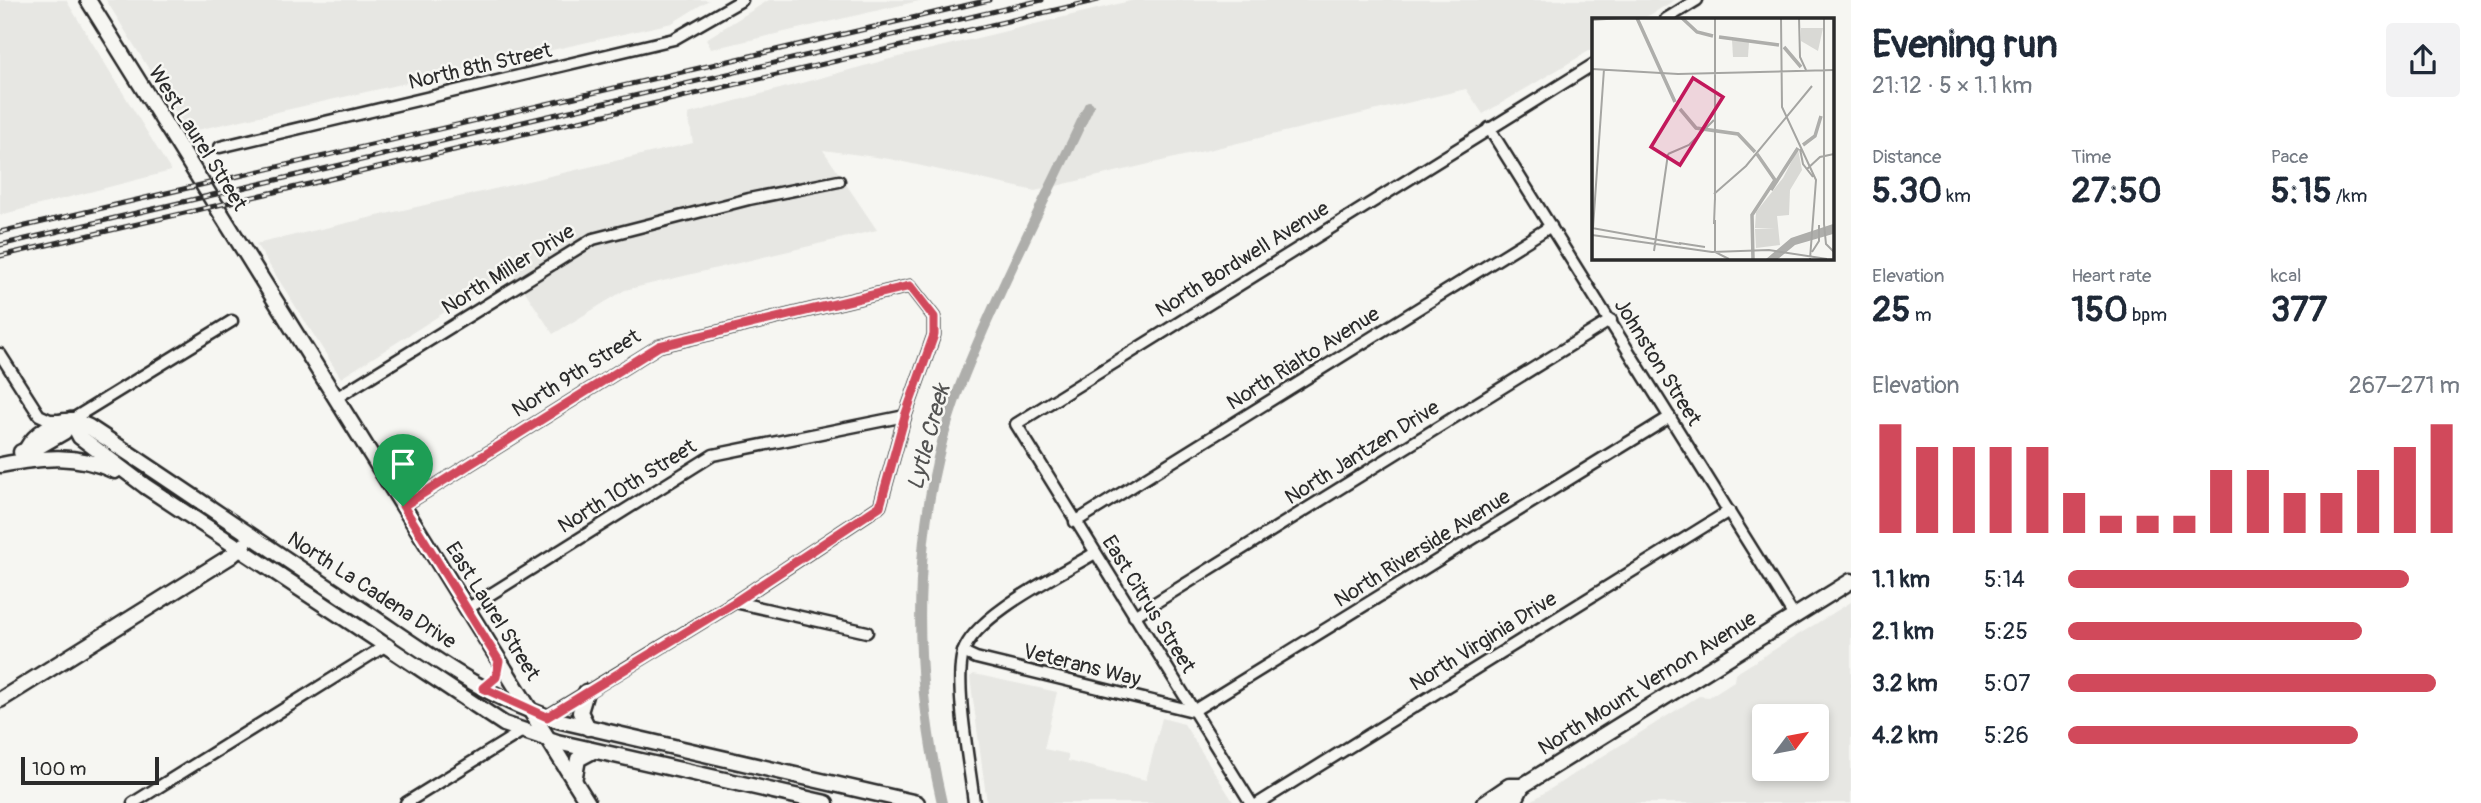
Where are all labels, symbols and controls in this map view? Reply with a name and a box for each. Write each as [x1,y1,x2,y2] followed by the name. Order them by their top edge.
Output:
[1592,18,1834,259] inset map
[1872,21,2058,69] text: Evening run
[2386,23,2460,97] button: share
[406,37,555,96] street label: North 8th Street
[142,61,253,216] street label: West Laurel Street
[1872,71,2032,100] text: 21:12 · 5 × 1.1 km
[1872,145,1941,169] text: Distance
[2071,145,2111,169] text: Time
[2271,145,2308,169] text: Pace
[1872,169,1942,213] text: 5.30
[2071,169,2162,213] text: 27:50
[2271,169,2332,213] text: 5:15
[1942,184,1971,208] text: km
[2332,184,2367,208] text: /km
[1150,195,1335,324] street label: North Bordwell Avenue
[437,217,580,321] street label: North Miller Drive
[1872,264,1944,288] text: Elevation
[2071,264,2151,288] text: Heart rate
[2271,264,2302,288] text: kcal
[1872,288,1911,332] text: 25
[2071,288,2128,332] text: 150
[2271,288,2327,332] text: 377
[1608,294,1708,431] street label: Johnston Street
[1222,300,1385,416] street label: North Rialto Avenue
[1911,303,1932,327] text: m
[2128,303,2167,327] text: bpm
[507,323,646,424] street label: North 9th Street
[1872,371,1960,400] text: Elevation
[2349,371,2460,400] text: 267–271 m
[900,379,957,493] water label: Lytle Creek
[1280,394,1445,511] street label: North Jantzen Drive
[553,433,702,540] street label: North 10th Street
[373,434,433,506] pin
[384,445,422,483] icon: arrive
[1329,483,1516,614] street label: North Riverside Avenue
[282,526,462,656] street label: North La Cadena Drive
[1095,530,1202,679] street label: East Citrus Street
[439,537,546,686] street label: East Laurel Street
[1872,565,1930,594] text: 1.1 km
[1984,565,2025,594] text: 5:14
[1405,585,1562,698] street label: North Virginia Drive
[1533,605,1762,762] street label: North Mount Vernon Avenue
[1872,617,1934,646] text: 2.1 km
[1984,617,2028,646] text: 5:25
[1020,638,1144,693] street label: Veterans Way
[1872,669,1938,698] text: 3.2 km
[1984,669,2030,698] text: 5:07
[1752,704,1829,780] north arrow
[1752,704,1829,781] map controls
[1872,721,1938,750] text: 4.2 km
[1984,721,2029,750] text: 5:26
[21,754,159,786] scale bar
[32,757,86,781] text: 100 m

